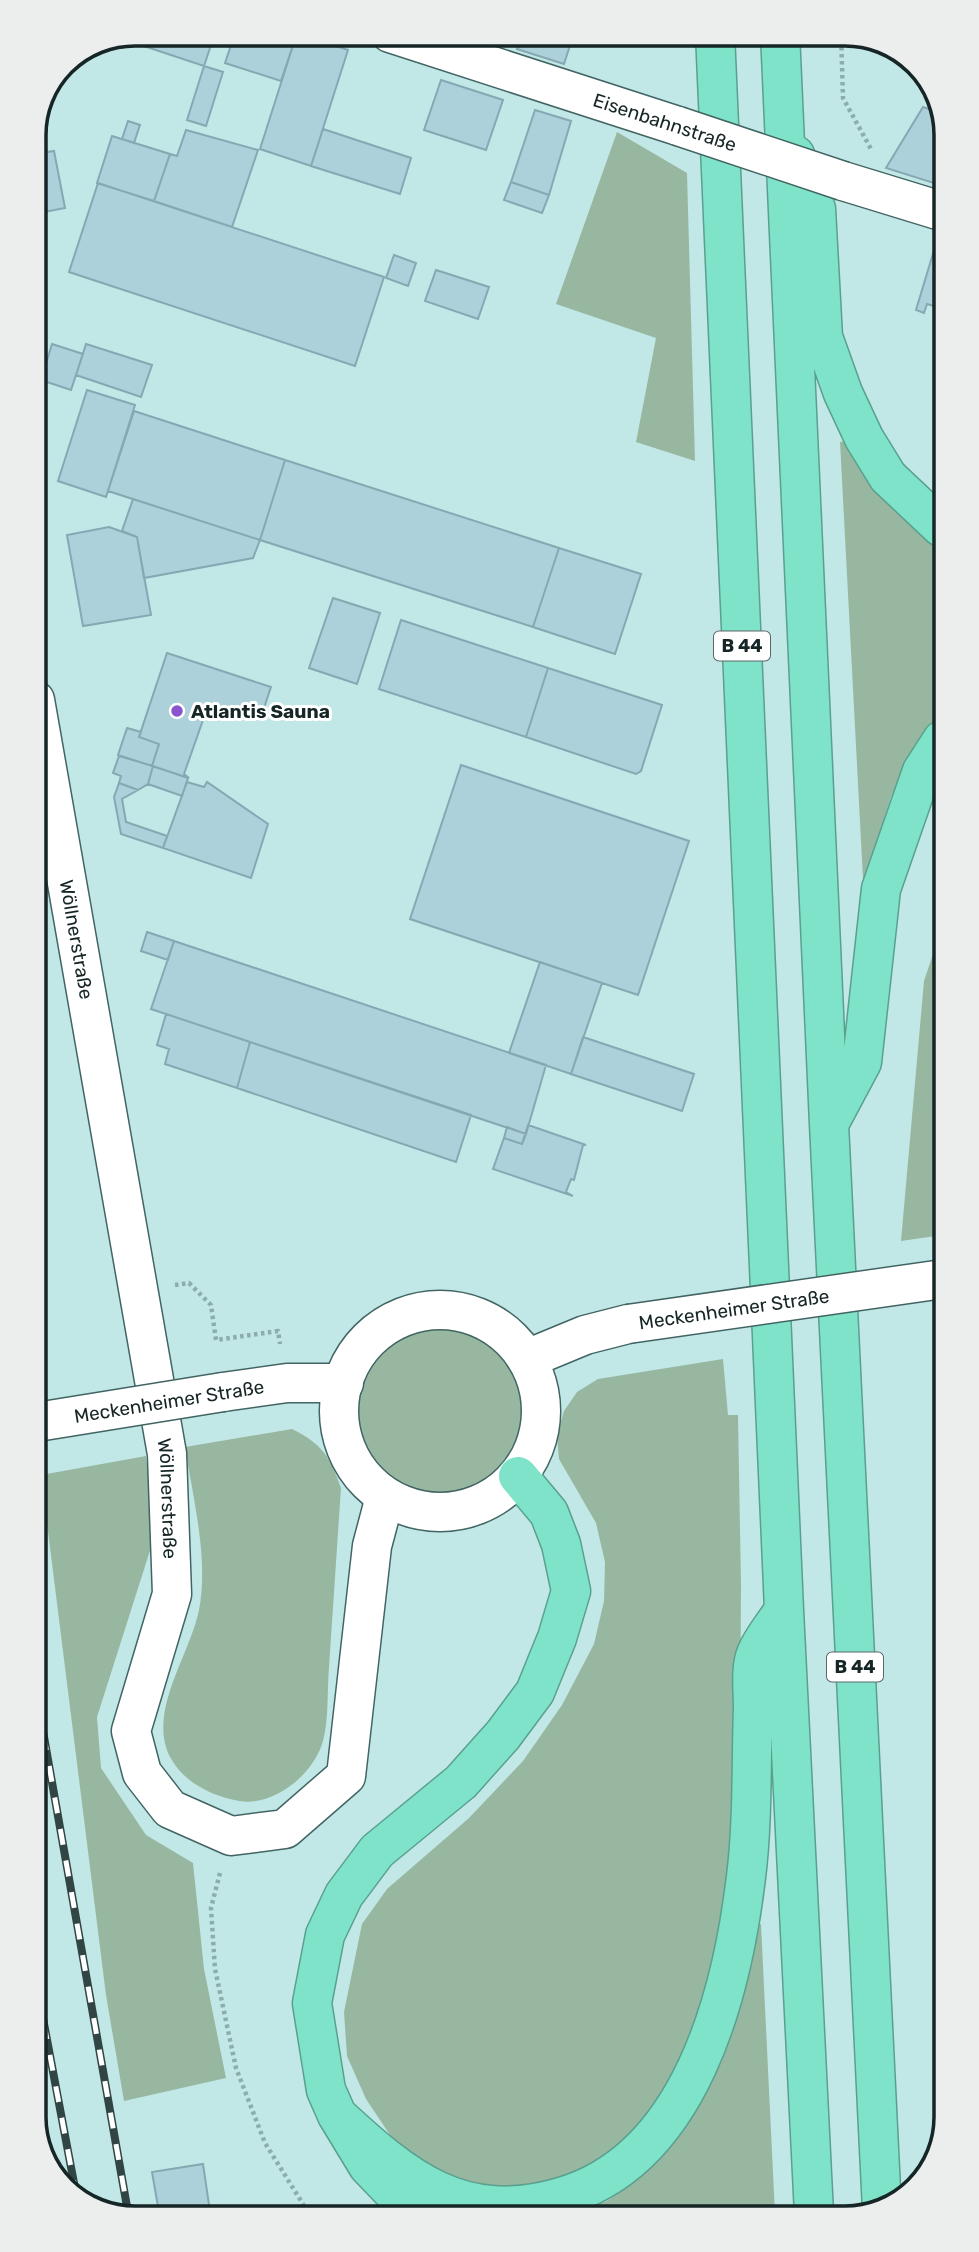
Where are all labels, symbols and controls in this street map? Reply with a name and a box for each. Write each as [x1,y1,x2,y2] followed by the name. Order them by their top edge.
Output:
[590,88,739,156] street label: Eisenbahnstraße
[714,632,770,660] road number: B 44
[191,700,330,723] place label: Atlantis Sauna
[169,703,185,719] marker: Atlantis Sauna
[55,878,98,1001] street label: Wöllnerstraße
[637,1284,831,1334] street label: Meckenheimer Straße
[72,1375,266,1428] street label: Meckenheimer Straße
[152,1436,182,1559] street label: Wöllnerstraße
[827,1652,883,1682] road number: B 44

